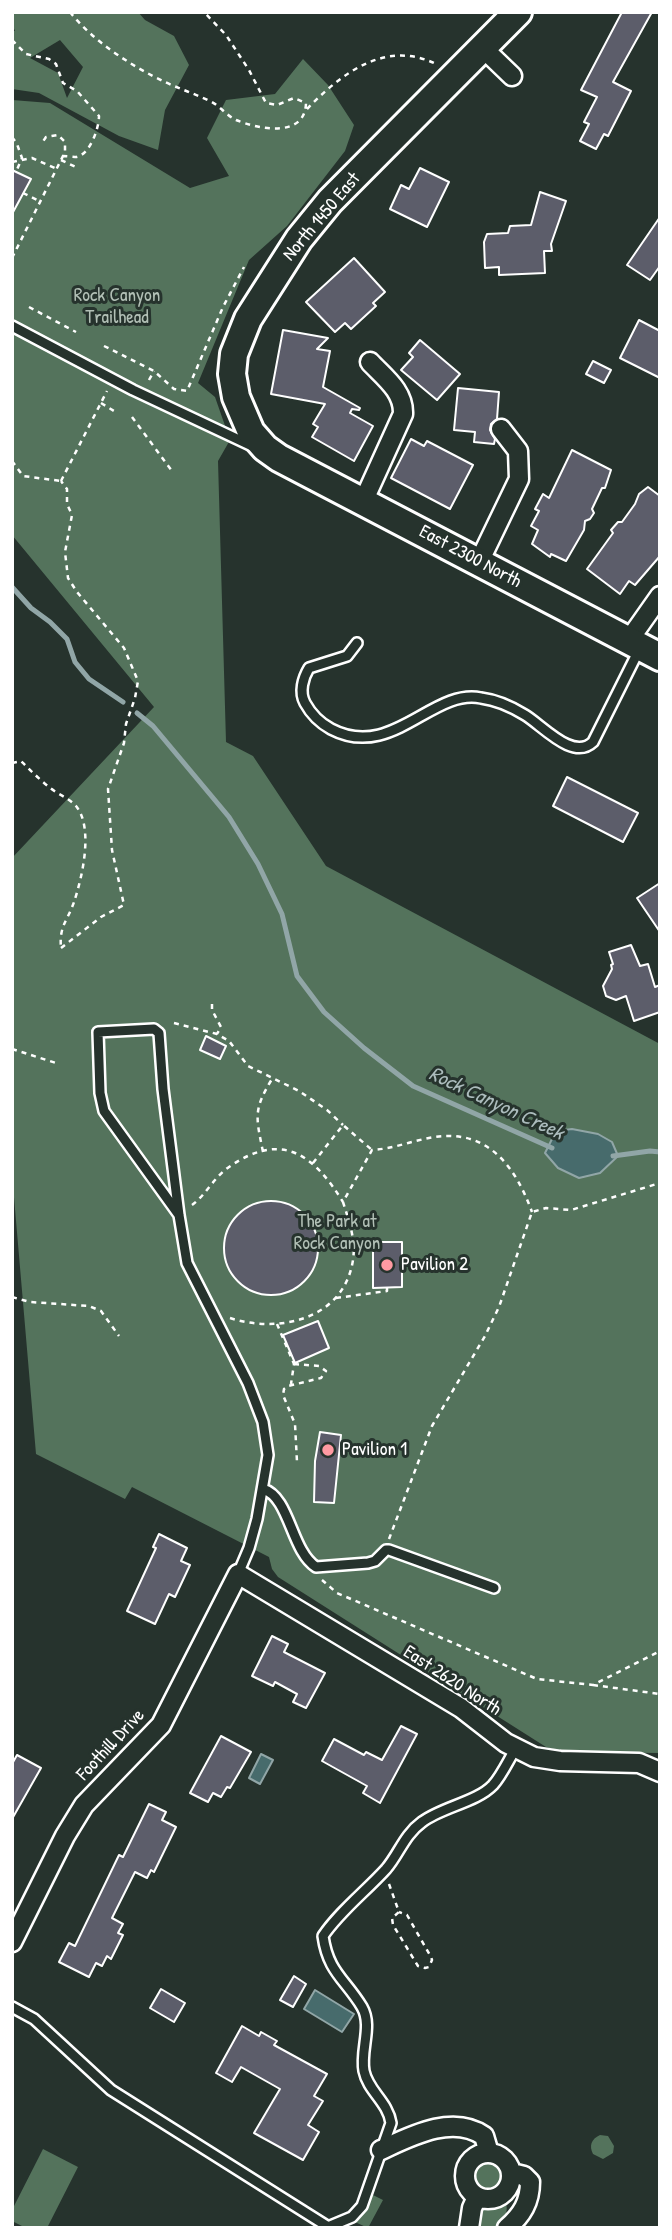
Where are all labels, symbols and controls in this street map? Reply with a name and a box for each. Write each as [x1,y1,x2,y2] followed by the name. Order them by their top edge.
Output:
[278,168,366,266] street label: North 1450 East
[74,285,160,329] park label: Rock Canyon Trailhead
[415,521,525,593] street label: East 2300 North
[425,1062,567,1146] water label: Rock Canyon Creek
[294,1211,380,1255] park label: The Park at Rock Canyon
[401,1254,468,1276] place label: Pavilion 2
[379,1257,395,1273] marker: Pavilion 2
[342,1439,407,1461] place label: Pavilion 1
[320,1442,336,1458] marker: Pavilion 1
[399,1641,505,1721] street label: East 2620 North
[72,1704,150,1786] street label: Foothill Drive

